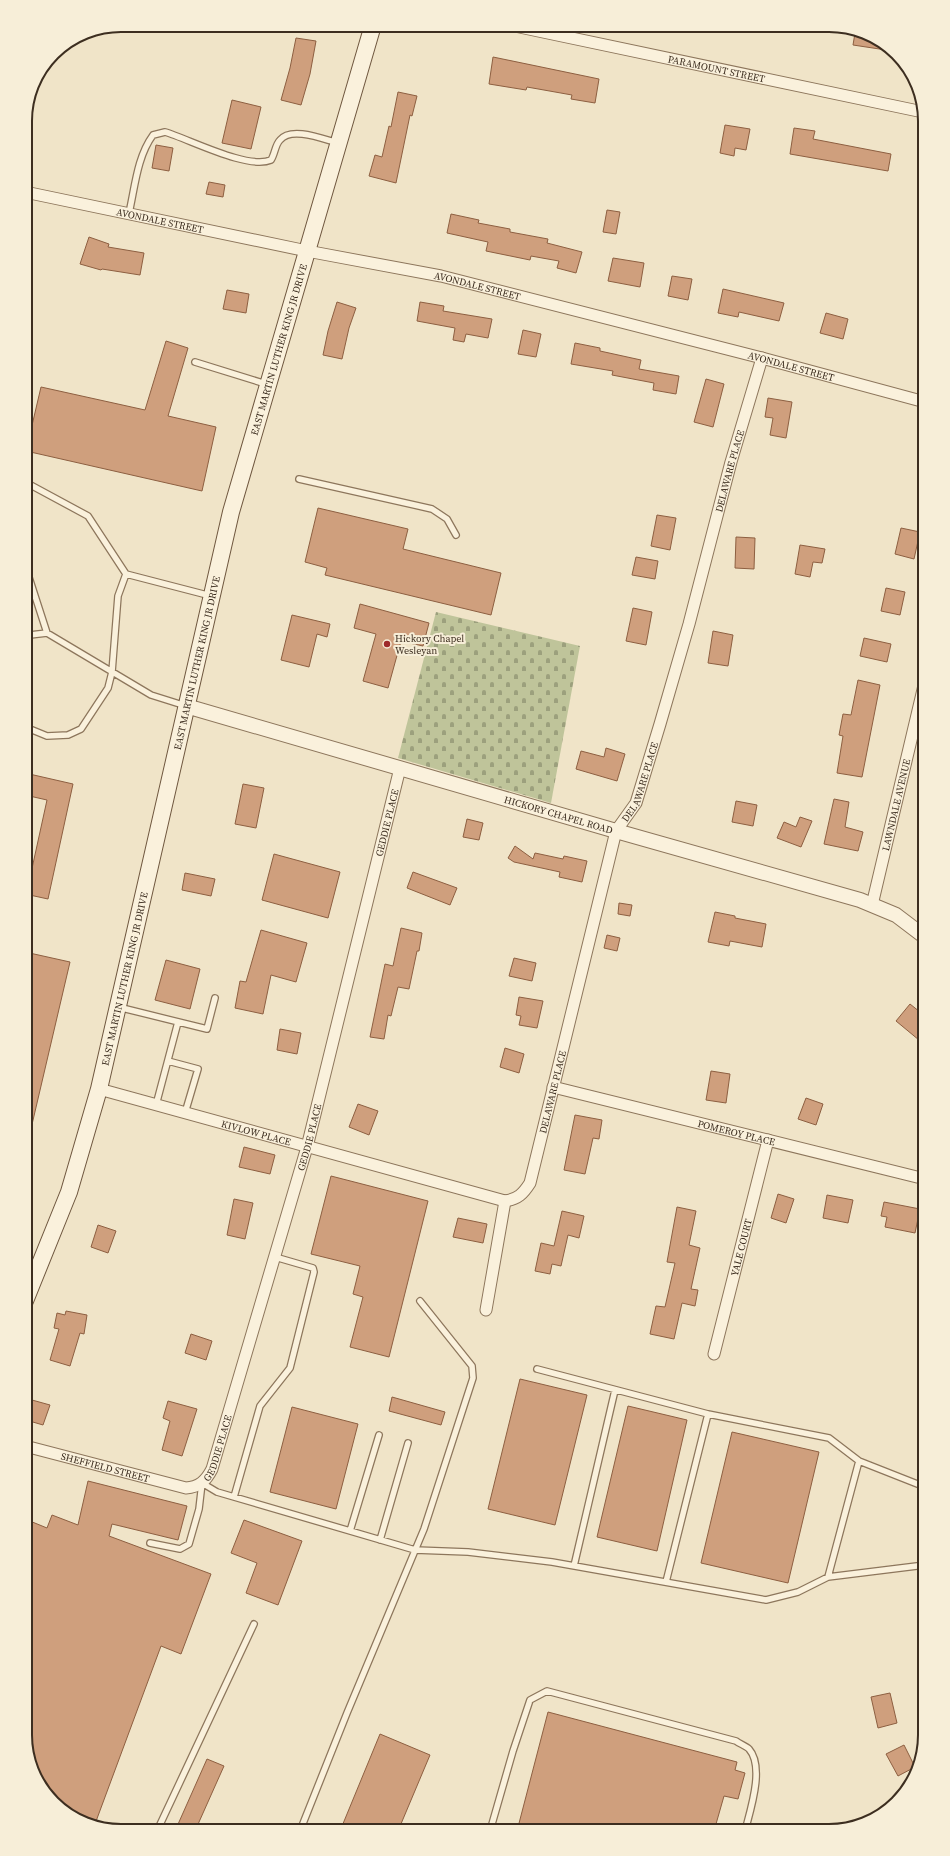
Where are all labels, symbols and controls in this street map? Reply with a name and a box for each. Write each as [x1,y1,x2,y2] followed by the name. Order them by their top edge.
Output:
[667,52,766,86] street label: PARAMOUNT STREET
[115,205,205,236] street label: AVONDALE STREET
[248,262,310,437] street label: EAST MARTIN LUTHER KING JR DRIVE
[433,269,522,303] street label: AVONDALE STREET
[747,349,836,384] street label: AVONDALE STREET
[712,428,747,514] street label: DELAWARE PLACE
[171,575,223,751] street label: EAST MARTIN LUTHER KING JR DRIVE
[395,632,464,657] place label: Hickory Chapel Wesleyan
[382,639,392,649] marker: Hickory Chapel Wesleyan
[619,741,661,824] street label: DELAWARE PLACE
[879,758,913,852] street label: LAWNDALE AVENUE
[373,788,402,858] street label: GEDDIE PLACE
[502,793,614,837] street label: HICKORY CHAPEL ROAD
[99,891,151,1067] street label: EAST MARTIN LUTHER KING JR DRIVE
[536,1049,569,1135] street label: DELAWARE PLACE
[294,1102,324,1172] street label: GEDDIE PLACE
[220,1117,292,1149] street label: KIVLOW PLACE
[696,1117,777,1149] street label: POMEROY PLACE
[728,1217,755,1277] street label: YALE COURT
[200,1414,235,1484] street label: GEDDIE PLACE
[59,1450,151,1485] street label: SHEFFIELD STREET

